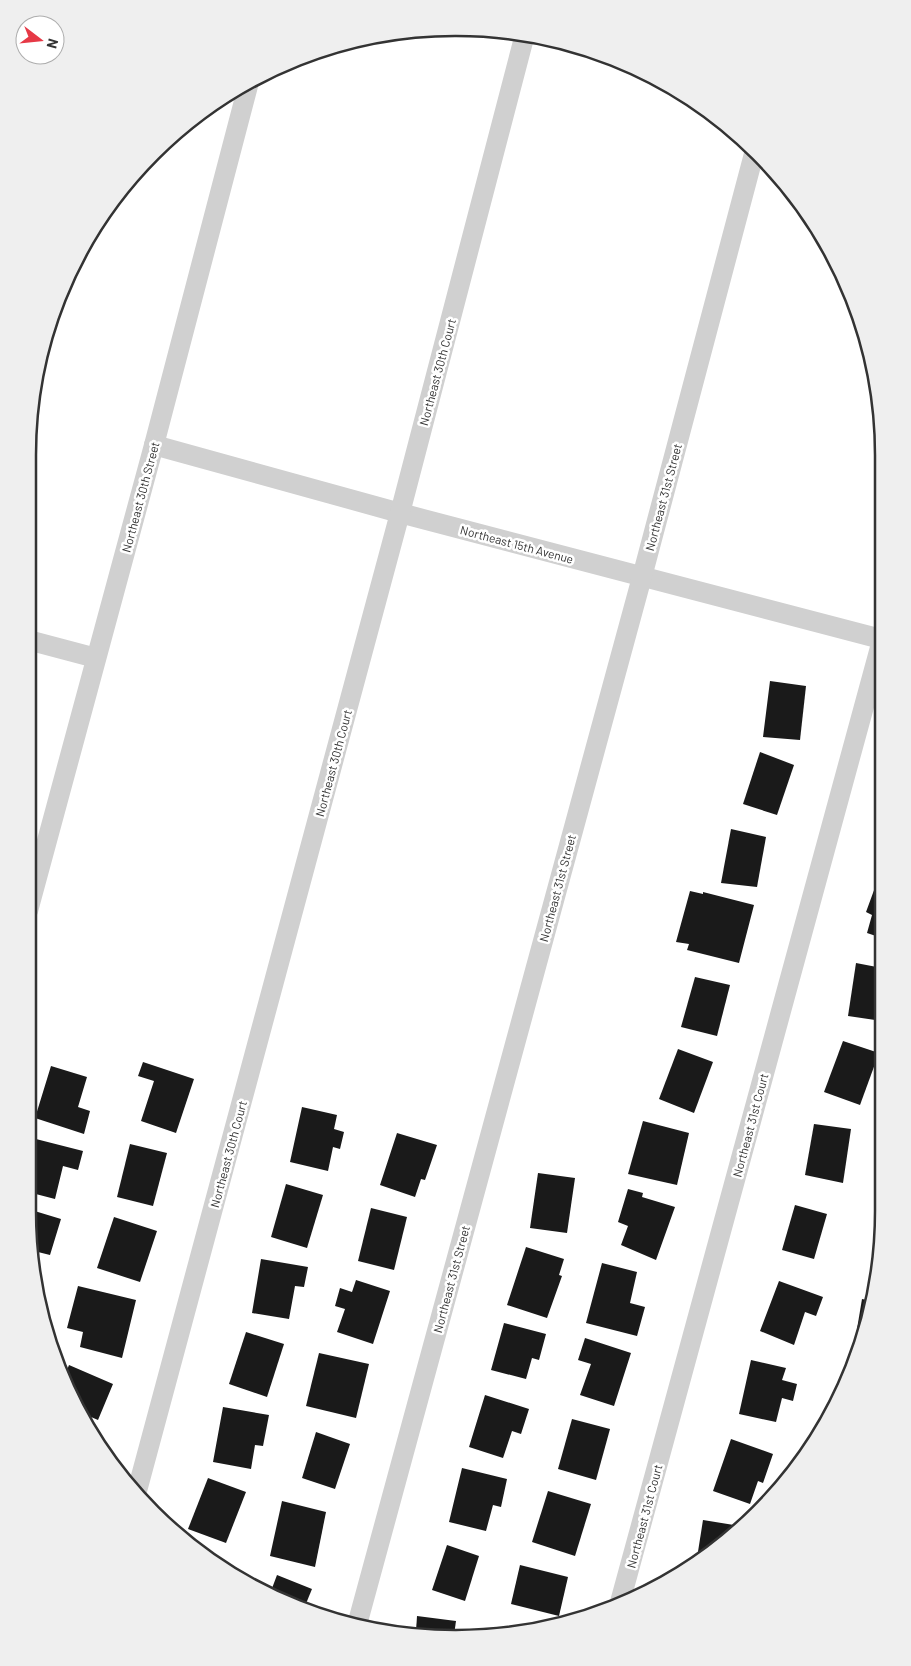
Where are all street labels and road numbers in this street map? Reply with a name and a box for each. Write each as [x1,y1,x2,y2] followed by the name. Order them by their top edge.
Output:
[416,317,458,427] street label: Northeast 30th Court
[118,440,162,554] street label: Northeast 30th Street
[642,442,684,552] street label: Northeast 31st Street
[459,522,575,566] street label: Northeast 15th Avenue
[312,708,354,818] street label: Northeast 30th Court
[536,833,578,943] street label: Northeast 31st Street
[729,1072,771,1178] street label: Northeast 31st Court
[207,1099,249,1209] street label: Northeast 30th Court
[430,1224,472,1334] street label: Northeast 31st Street
[623,1463,665,1569] street label: Northeast 31st Court

